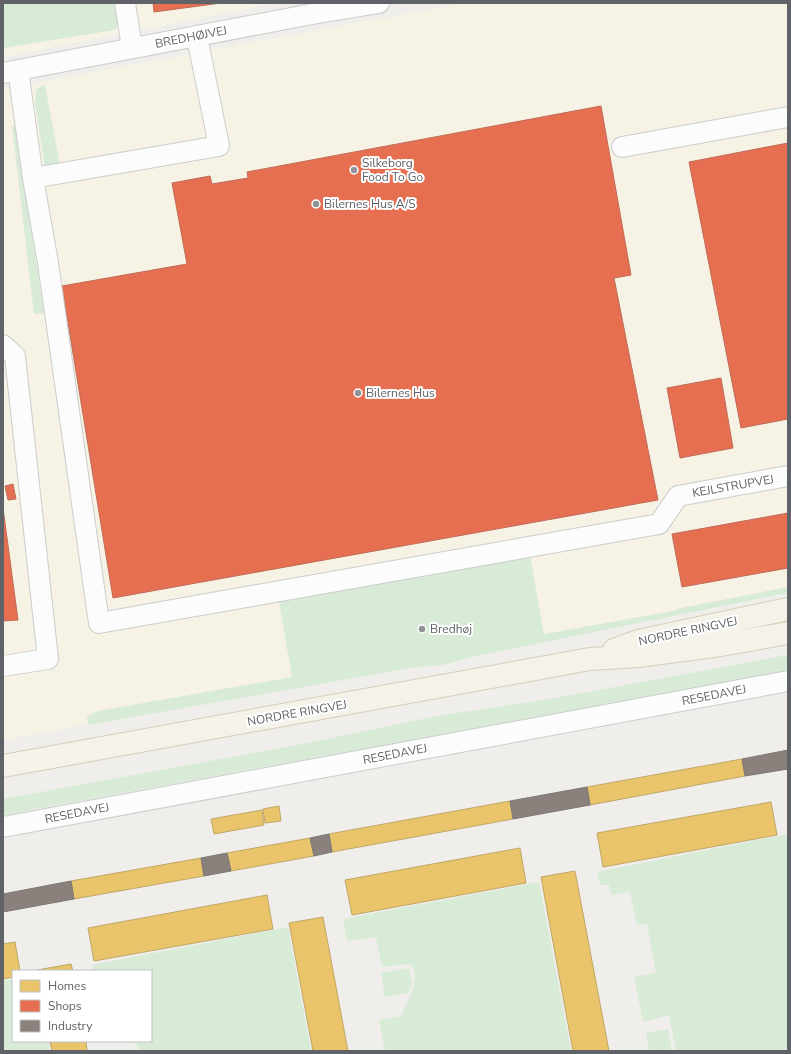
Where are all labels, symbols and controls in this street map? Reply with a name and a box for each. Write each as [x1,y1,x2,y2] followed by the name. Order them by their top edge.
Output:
[154,22,228,52] street label: BREDHØJVEJ
[362,155,424,185] place label: Silkeborg Food To Go
[349,165,359,175] marker: Silkeborg Food To Go
[324,196,416,212] place label: Bilernes Hus A/S
[311,199,321,209] marker: Bilernes Hus A/S
[366,385,435,401] place label: Bilernes Hus
[353,388,363,398] marker: Bilernes Hus
[691,471,775,501] street label: KEJLSTRUPVEJ
[637,613,739,649] street label: NORDRE RINGVEJ
[430,621,472,637] place label: Bredhøj
[417,624,427,634] marker: Bredhøj
[680,681,748,709] street label: RESEDAVEJ
[246,696,348,730] street label: NORDRE RINGVEJ
[361,740,429,768] street label: RESEDAVEJ
[43,799,111,827] street label: RESEDAVEJ
[12,970,152,1042] legend
[48,978,86,994] text: Homes
[48,998,82,1014] text: Shops
[48,1018,93,1034] text: Industry

